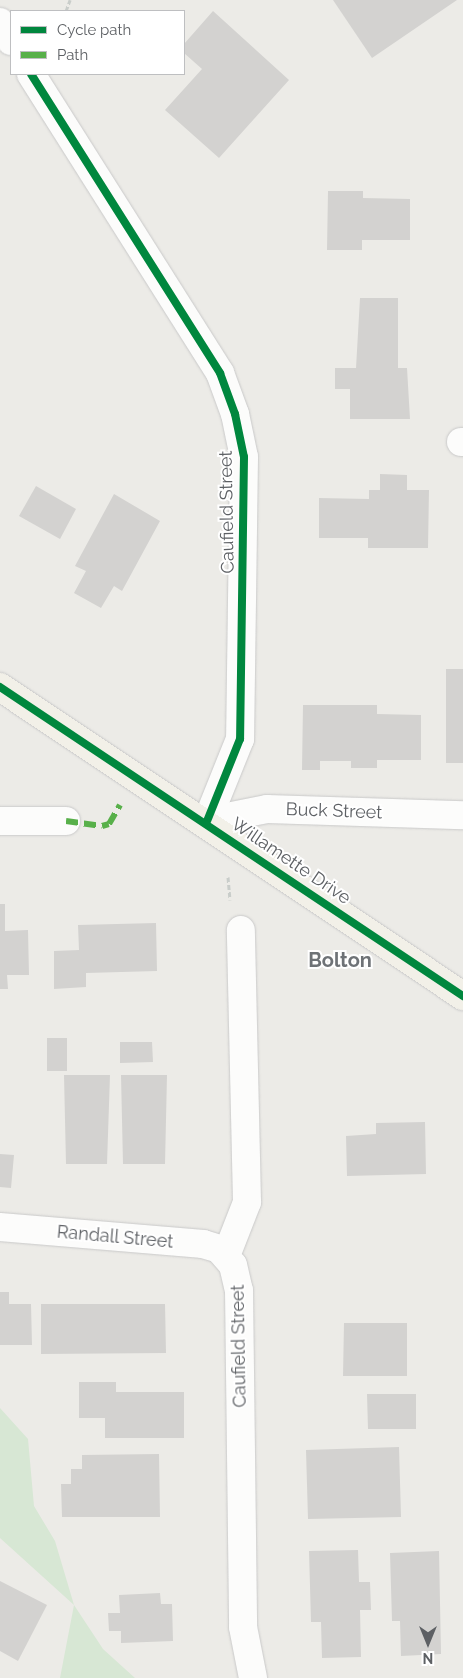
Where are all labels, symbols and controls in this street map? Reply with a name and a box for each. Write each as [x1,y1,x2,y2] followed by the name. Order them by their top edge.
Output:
[10,10,185,75] legend
[57,21,131,39] text: Cycle path
[57,46,88,64] text: Path
[215,450,239,574] street label: Caufield Street
[285,799,383,823] street label: Buck Street
[227,813,355,909] street label: Willamette Drive
[308,948,372,972] district label: Bolton
[56,1221,174,1253] street label: Randall Street
[227,1284,251,1408] street label: Caufield Street
[403,1618,453,1668] north arrow
[423,1650,433,1666] text: N

